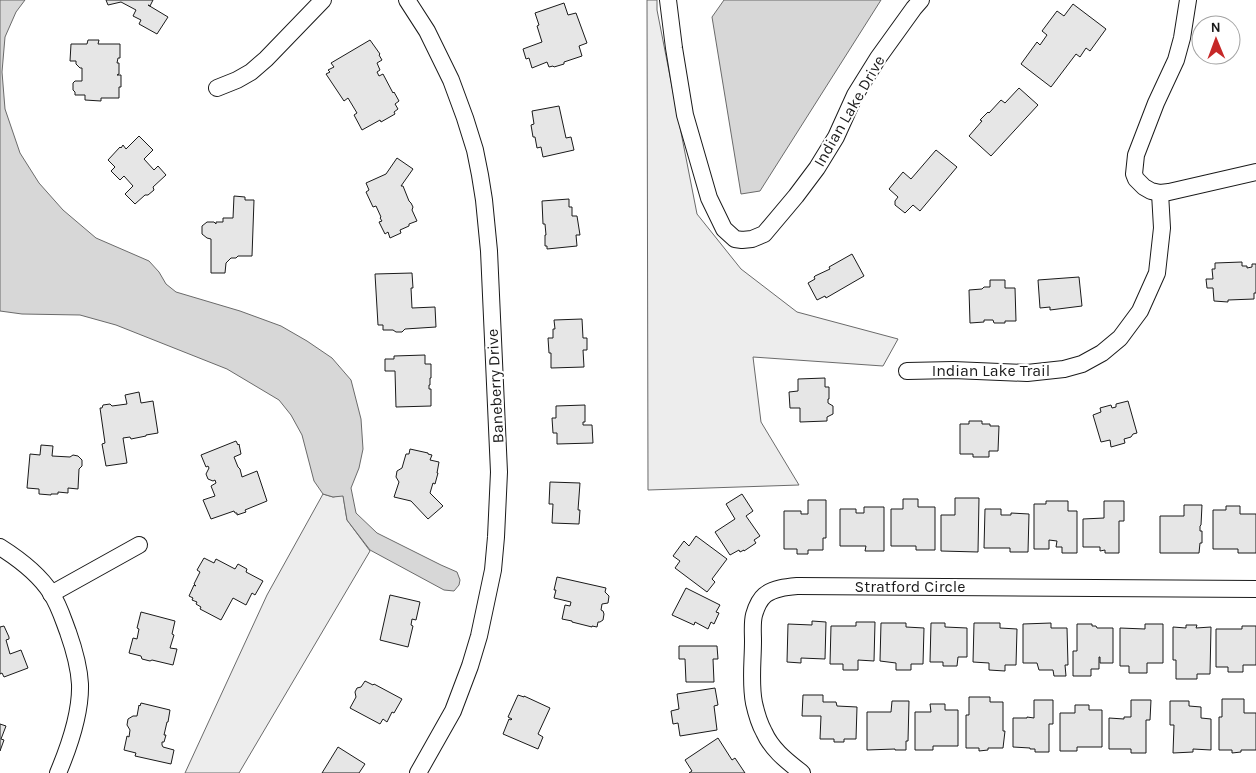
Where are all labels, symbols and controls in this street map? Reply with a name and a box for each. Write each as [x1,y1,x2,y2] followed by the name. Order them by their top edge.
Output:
[1191,15,1241,65] north arrow
[1211,19,1221,36] text: N
[809,52,889,170] street label: Indian Lake Drive
[483,328,507,444] street label: Baneberry Drive
[932,361,1050,380] street label: Indian Lake Trail
[855,577,965,596] street label: Stratford Circle

